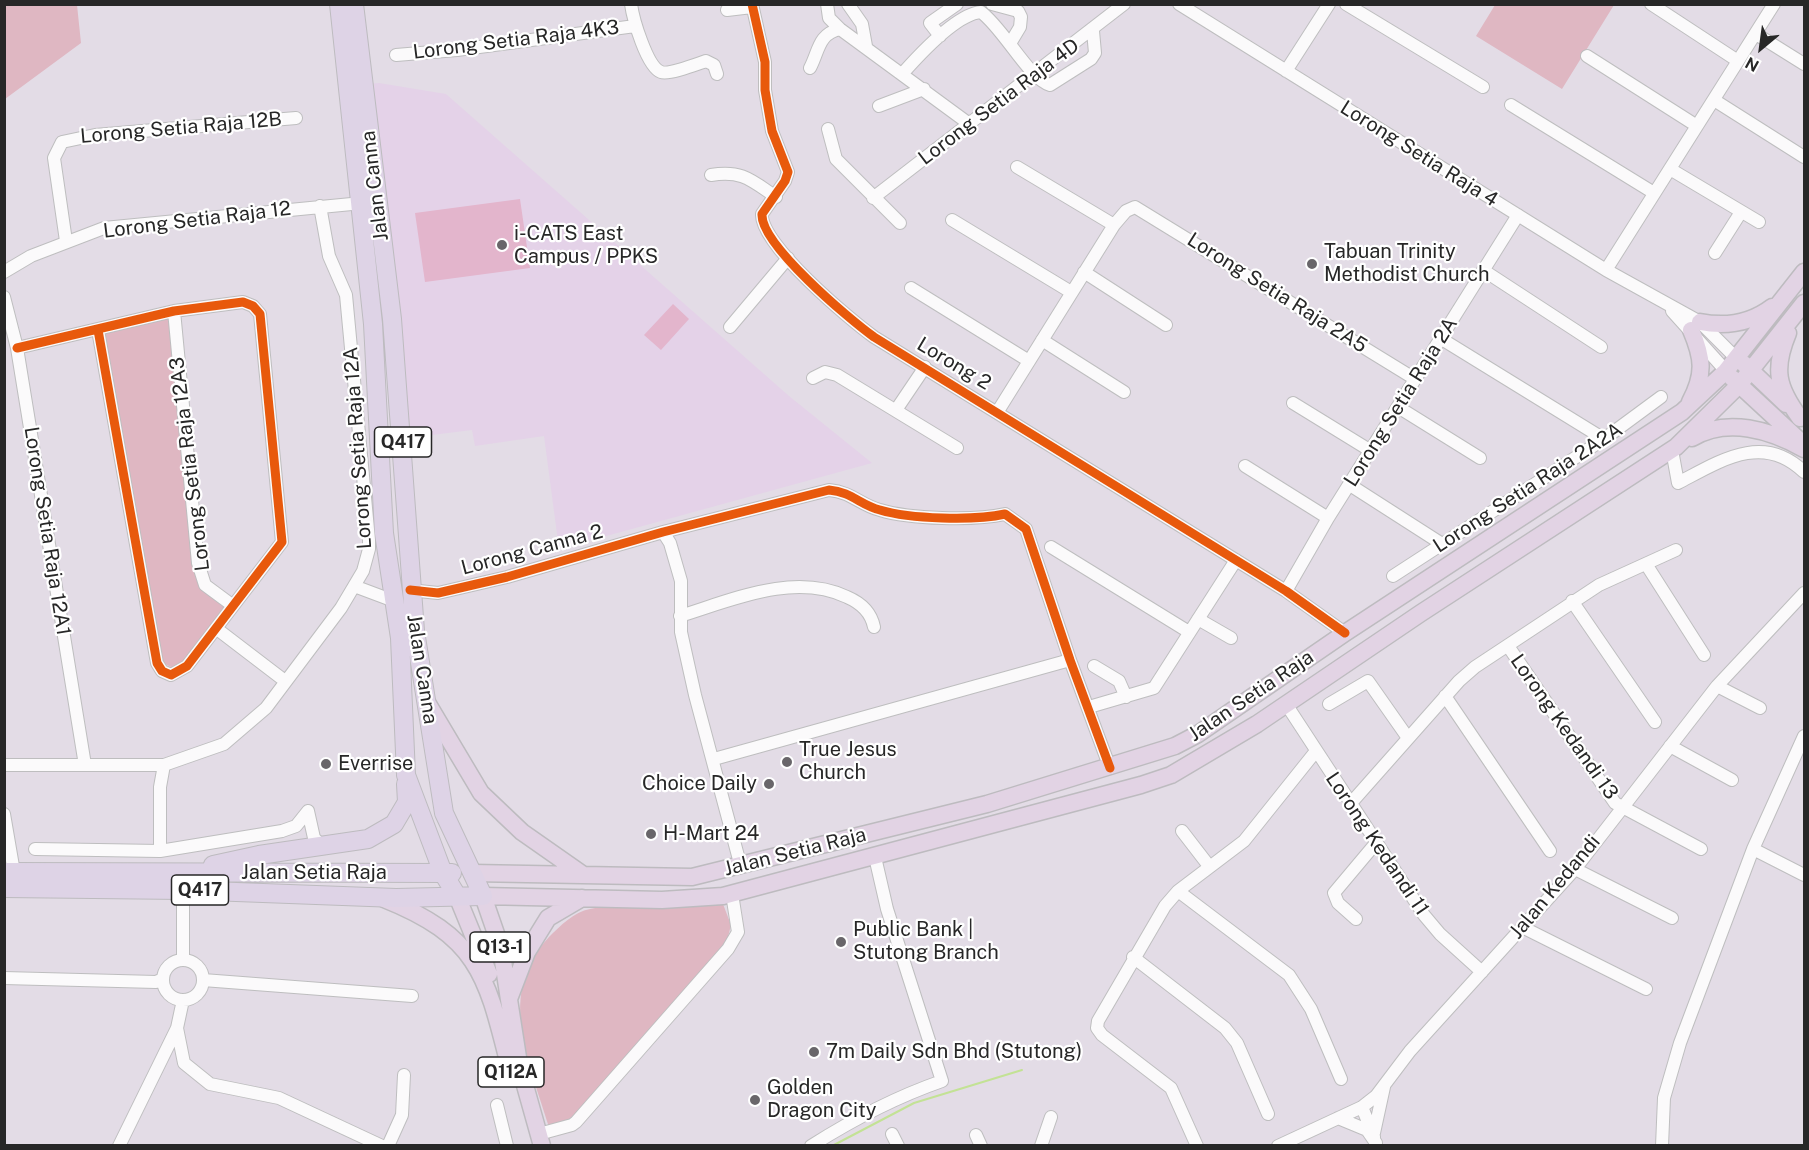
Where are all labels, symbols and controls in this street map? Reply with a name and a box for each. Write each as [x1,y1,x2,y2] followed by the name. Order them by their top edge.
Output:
[412,15,620,65] street label: Lorong Setia Raja 4K3
[1731,18,1791,78] north arrow
[914,34,1084,170] street label: Lorong Setia Raja 4D
[1742,53,1762,76] text: N
[1336,96,1502,212] street label: Lorong Setia Raja 4
[79,107,283,149] street label: Lorong Setia Raja 12B
[356,129,394,243] street label: Jalan Canna
[102,197,292,243] street label: Lorong Setia Raja 12
[514,222,658,269] place label: i-CATS East Campus / PPKS
[1183,228,1371,358] street label: Lorong Setia Raja 2A5
[495,238,509,252] marker: i-CATS East Campus / PPKS
[1324,240,1490,287] place label: Tabuan Trinity Methodist Church
[1305,257,1319,271] marker: Tabuan Trinity Methodist Church
[1339,313,1463,491] street label: Lorong Setia Raja 2A
[913,333,995,395] street label: Lorong 2
[339,346,377,550] street label: Lorong Setia Raja 12A
[165,356,215,572] street label: Lorong Setia Raja 12A3
[1429,418,1627,558] street label: Lorong Setia Raja 2A2A
[19,425,75,637] street label: Lorong Setia Raja 12A1
[374,427,432,457] road number: Q417
[458,520,606,580] street label: Lorong Canna 2
[401,612,443,726] street label: Jalan Canna
[1184,645,1318,747] street label: Jalan Setia Raja
[1505,650,1623,804] street label: Lorong Kedandi 13
[799,738,897,785] place label: True Jesus Church
[338,752,413,776] place label: Everrise
[780,755,794,769] marker: True Jesus Church
[319,757,333,771] marker: Everrise
[1320,768,1434,920] street label: Lorong Kedandi 11
[642,772,757,796] place label: Choice Daily
[762,777,776,791] marker: Choice Daily
[663,822,759,846] place label: H-Mart 24
[721,823,869,881] street label: Jalan Setia Raja
[644,827,658,841] marker: H-Mart 24
[1505,830,1605,944] street label: Jalan Kedandi
[241,861,387,885] street label: Jalan Setia Raja
[172,875,228,905] road number: Q417
[853,918,999,965] place label: Public Bank | Stutong Branch
[470,932,530,962] road number: Q13-1
[834,935,848,949] marker: Public Bank | Stutong Branch
[826,1040,1082,1064] place label: 7m Daily Sdn Bhd (Stutong)
[807,1045,821,1059] marker: 7m Daily Sdn Bhd (Stutong)
[478,1057,544,1087] road number: Q112A
[767,1076,876,1123] place label: Golden Dragon City
[748,1093,762,1107] marker: Golden Dragon City

